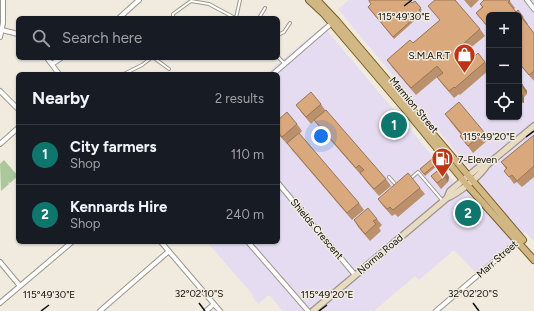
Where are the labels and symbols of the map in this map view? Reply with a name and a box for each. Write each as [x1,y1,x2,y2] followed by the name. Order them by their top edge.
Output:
[378,10,430,23] text: 115°49'30"E
[452,42,478,75] shop icon: S.M.A.R.T
[409,49,450,62] place label: S.M.A.R.T
[387,74,441,136] street label: Marmion Street
[381,110,407,140] pin: 1
[311,126,331,146] your location
[463,130,515,143] text: 115°49'20"E
[430,146,456,179] fuel station icon: 7-Eleven
[458,153,498,166] place label: 7-Eleven
[288,196,346,262] street label: Shields Crescent
[455,198,481,228] pin: 2
[354,231,406,277] street label: Norma Road
[474,237,521,281] street label: Marr Street
[175,287,223,300] text: 32°02'10"S
[448,287,498,300] text: 32°02'20"S
[23,288,75,301] text: 115°49'30"E
[301,288,353,301] text: 115°49'20"E

